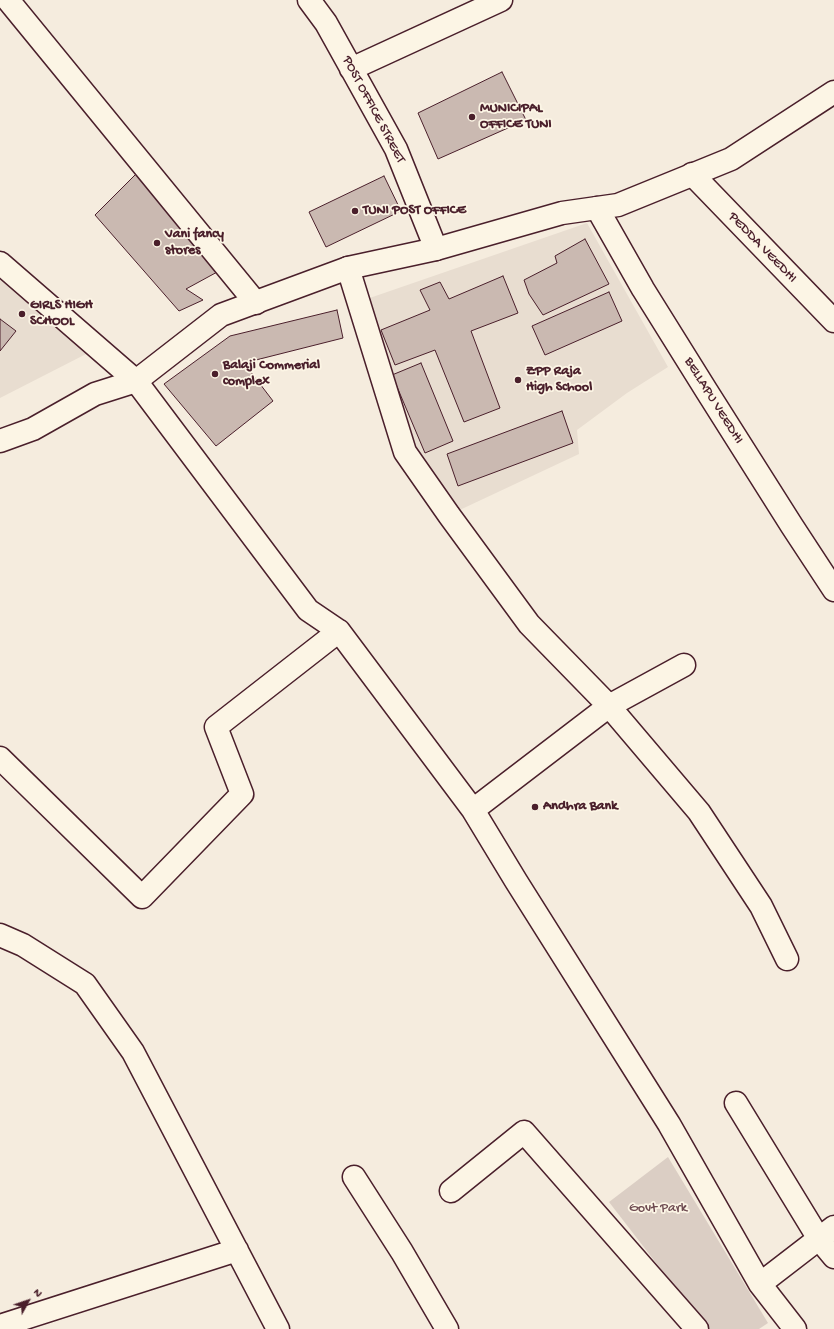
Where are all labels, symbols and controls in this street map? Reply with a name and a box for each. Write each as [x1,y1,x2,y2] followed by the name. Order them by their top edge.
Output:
[338,53,408,167] street label: POST OFFICE STREET
[480,101,552,134] place label: MUNICIPAL OFFICE TUNI
[467,112,477,122] marker: MUNICIPAL OFFICE TUNI
[363,203,466,219] place label: TUNI POST OFFICE
[350,206,360,216] marker: TUNI POST OFFICE
[724,209,800,287] street label: PEDDA VEEDHI
[165,227,224,260] place label: Vani fancy stores
[152,238,162,248] marker: Vani fancy stores
[30,298,93,330] place label: GIRLS HIGH SCHOOL
[17,309,27,319] marker: GIRLS HIGH SCHOOL
[680,354,746,448] street label: BELLAPU VEEDHI
[223,358,320,390] place label: Balaji Commerial complex
[526,364,592,396] place label: ZPP Raja High School
[210,369,220,379] marker: Balaji Commerial complex
[513,375,523,385] marker: ZPP Raja High School
[543,799,617,815] place label: Andhra Bank
[530,802,540,812] marker: Andhra Bank
[629,1201,687,1217] park label: Govt Park
[8,1281,48,1321] north arrow
[30,1287,44,1300] text: N

